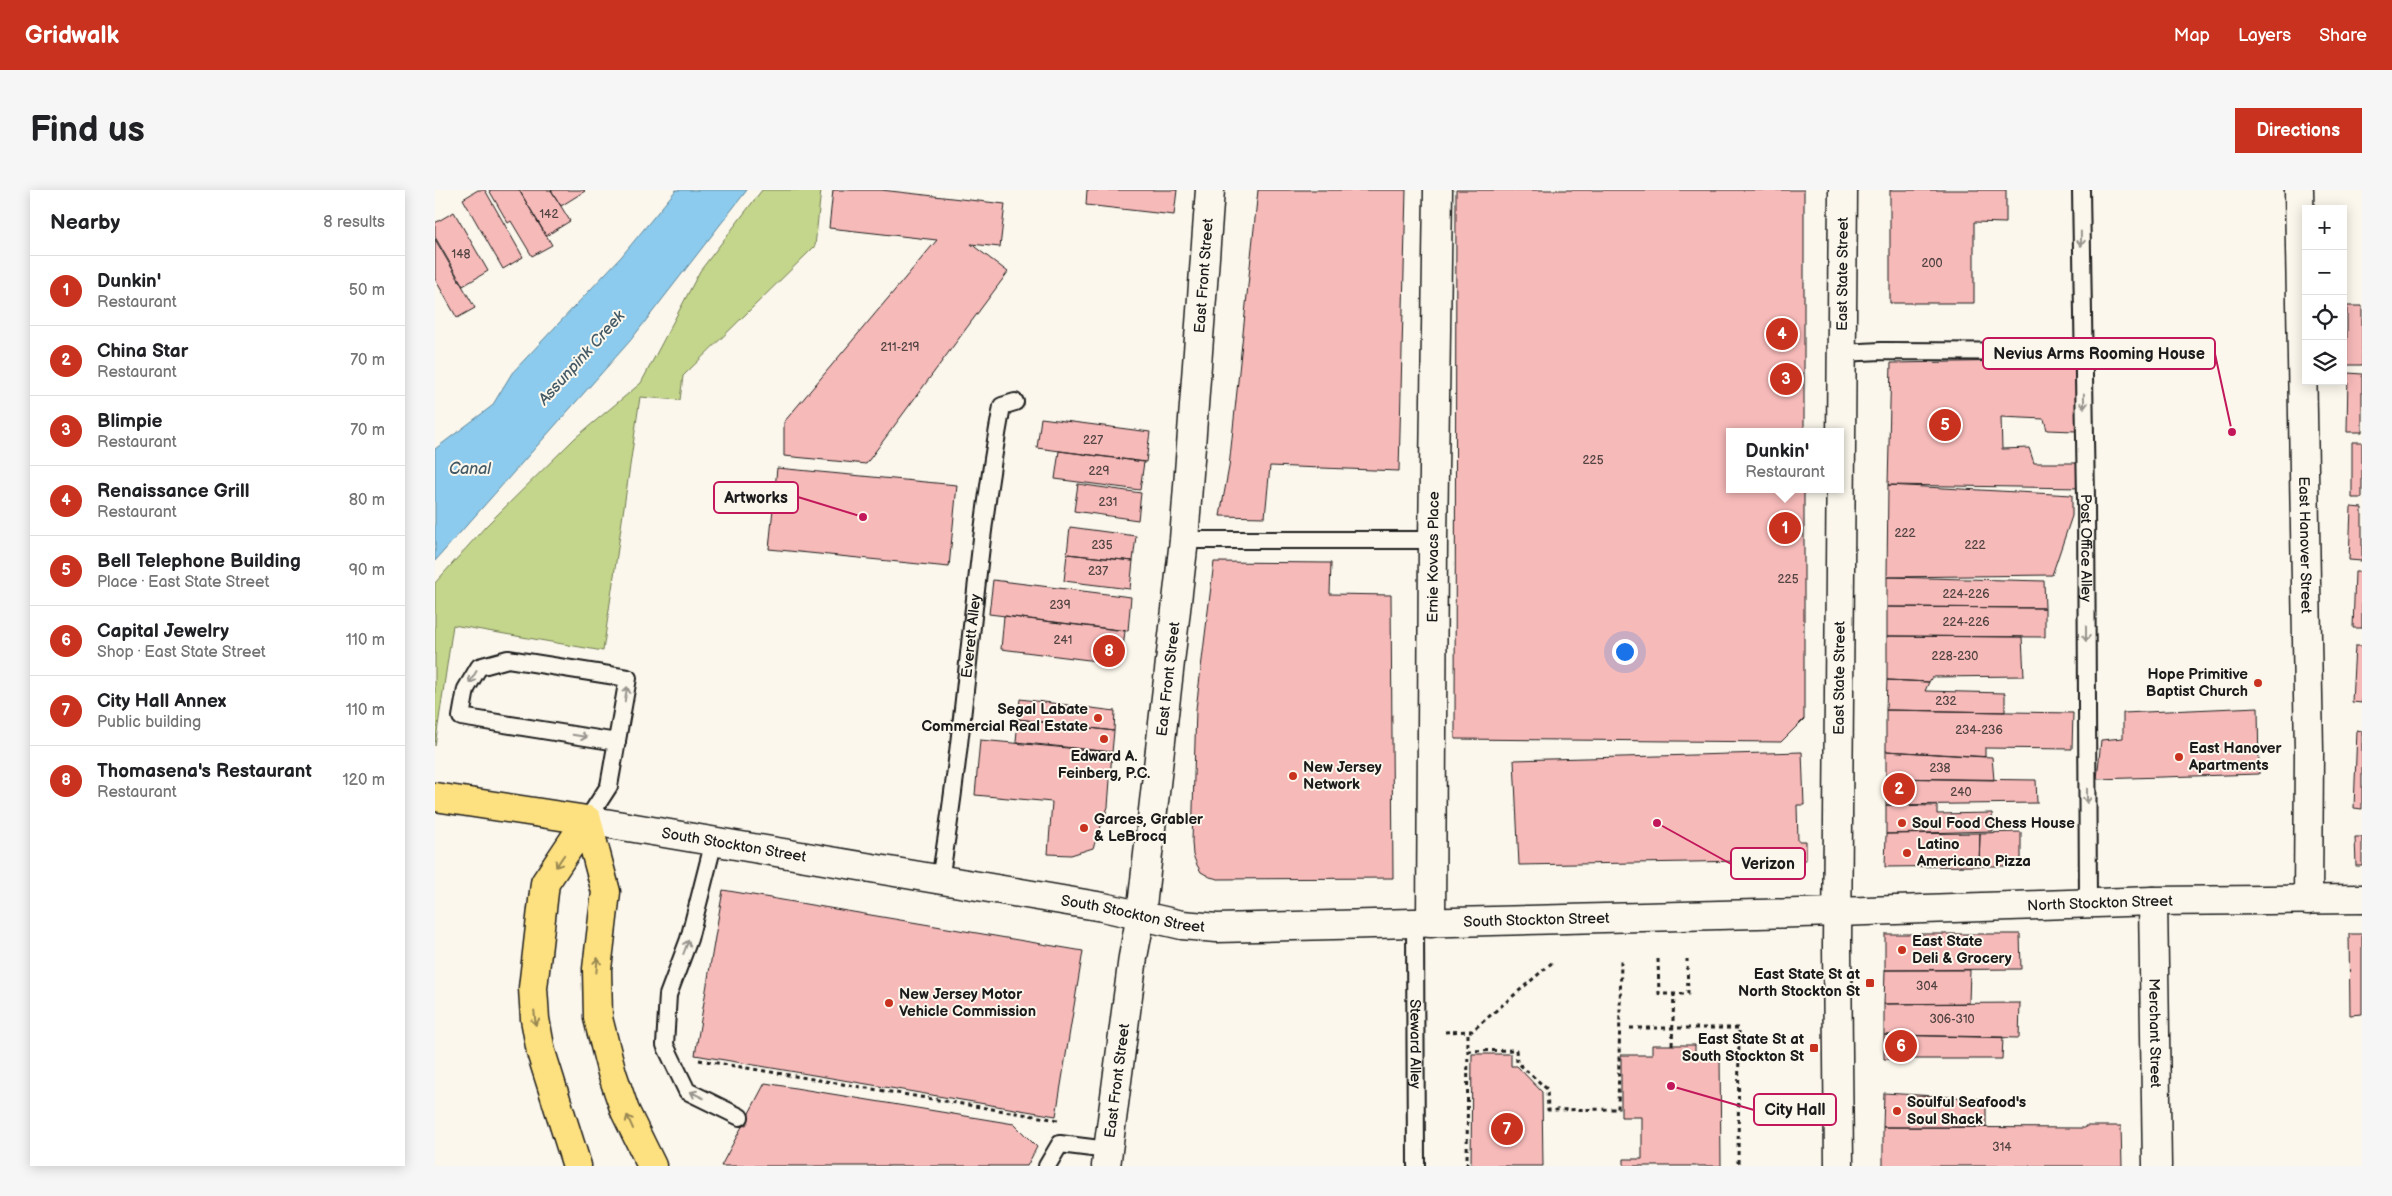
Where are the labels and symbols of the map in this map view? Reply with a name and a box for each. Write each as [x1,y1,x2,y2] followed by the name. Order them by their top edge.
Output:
[539,207,559,222] house number: 142
[1190,217,1217,334] street label: East Front Street
[1832,217,1852,331] street label: East State Street
[2077,230,2086,246] one-way arrow
[452,247,470,262] house number: 148
[1921,256,1943,271] house number: 200
[534,306,630,410] water label: Assunpink Creek
[1766,315,1798,353] pin: 4
[1983,338,2215,369] callout: Nevius Arms Rooming House
[880,340,920,355] house number: 211-219
[1993,345,2205,364] text: Nevius Arms Rooming House
[1770,360,1802,398] pin: 3
[2079,392,2089,409] one-way arrow
[1929,406,1961,444] pin: 5
[1083,433,1103,448] house number: 227
[1582,453,1604,468] house number: 225
[449,460,492,479] water label: Canal
[1088,464,1110,479] house number: 229
[2295,476,2316,614] street label: East Hanover Street
[714,482,798,513] callout: Artworks
[723,489,788,508] text: Artworks
[1423,491,1443,623] street label: Ernie Kovacs Place
[2076,494,2096,602] street label: Post Office Alley
[1099,495,1117,510] house number: 231
[1769,509,1801,547] pin: 1
[1894,526,1916,541] house number: 222
[1091,538,1113,553] house number: 235
[1964,538,1986,553] house number: 222
[1088,564,1108,579] house number: 237
[1777,572,1799,587] house number: 225
[1942,587,1990,602] house number: 224-226
[957,593,985,679] street label: Everett Alley
[1049,598,1071,613] house number: 239
[1942,615,1990,630] house number: 224-226
[1152,620,1184,737] street label: East Front Street
[1829,621,1849,735] street label: East State Street
[2081,625,2091,641] one-way arrow
[1093,632,1125,670] pin: 8
[1054,633,1072,648] house number: 241
[1612,639,1638,665] your location
[1932,649,1978,664] house number: 228-230
[2146,665,2248,701] place label: Hope Primitive Baptist Church
[467,670,477,684] one-way arrow
[2252,677,2264,689] marker: Hope Primitive Baptist Church
[621,686,631,702] one-way arrow
[1935,694,1957,709] house number: 232
[921,700,1088,736] place label: Segal Labate Commercial Real Estate
[1092,712,1104,724] marker: Segal Labate Commercial Real Estate
[1955,723,2003,738] house number: 234-236
[571,732,587,742] one-way arrow
[1098,733,1110,745] marker: Edward A. Feinberg, P.C.
[2188,739,2282,775] place label: East Hanover Apartments
[1058,747,1150,783] place label: Edward A. Feinberg, P.C.
[2173,751,2185,763] marker: East Hanover Apartments
[1303,758,1382,794] place label: New Jersey Network
[1929,761,1951,776] house number: 238
[1287,770,1299,782] marker: New Jersey Network
[1883,770,1915,808] pin: 2
[1950,785,1972,800] house number: 240
[2082,788,2092,804] one-way arrow
[1094,810,1204,846] place label: Garces, Grabler & LeBrocq
[1912,814,2075,833] place label: Soul Food Chess House
[1896,817,1908,829] marker: Soul Food Chess House
[1078,822,1090,834] marker: Garces, Grabler & LeBrocq
[660,823,808,866] street label: South Stockton Street
[1916,835,2031,871] place label: Latino Americano Pizza
[1901,847,1913,859] marker: Latino Americano Pizza
[1731,848,1805,879] callout: Verizon
[555,854,565,868] one-way arrow
[1741,855,1795,874] text: Verizon
[1060,891,1206,936] street label: South Stockton Street
[2027,891,2173,915] street label: North Stockton Street
[1463,908,1610,931] street label: South Stockton Street
[1912,932,2012,968] place label: East State Deli & Grocery
[682,940,692,955] one-way arrow
[1896,944,1908,956] marker: East State Deli & Grocery
[593,957,602,973] one-way arrow
[1738,965,1860,1001] place label: East State St at North Stockton St
[1864,977,1876,989] marker: East State St at North Stockton St
[2145,978,2165,1088] street label: Merchant Street
[1916,979,1939,994] house number: 304
[899,985,1036,1021] place label: New Jersey Motor Vehicle Commission
[883,997,895,1009] marker: New Jersey Motor Vehicle Commission
[1406,999,1425,1089] street label: Steward Alley
[530,1010,540,1026] one-way arrow
[1929,1012,1975,1027] house number: 306-310
[1100,1022,1134,1139] street label: East Front Street
[1885,1027,1917,1065] pin: 6
[1682,1030,1804,1066] place label: East State St at South Stockton St
[1808,1042,1820,1054] marker: East State St at South Stockton St
[689,1090,704,1100] one-way arrow
[1907,1093,2026,1129] place label: Soulful Seafood's Soul Shack
[1754,1094,1836,1125] callout: City Hall
[1765,1101,1825,1120] text: City Hall
[1891,1105,1903,1117] marker: Soulful Seafood's Soul Shack
[1491,1110,1523,1148] pin: 7
[625,1115,635,1130] one-way arrow
[1992,1140,2012,1155] house number: 314

